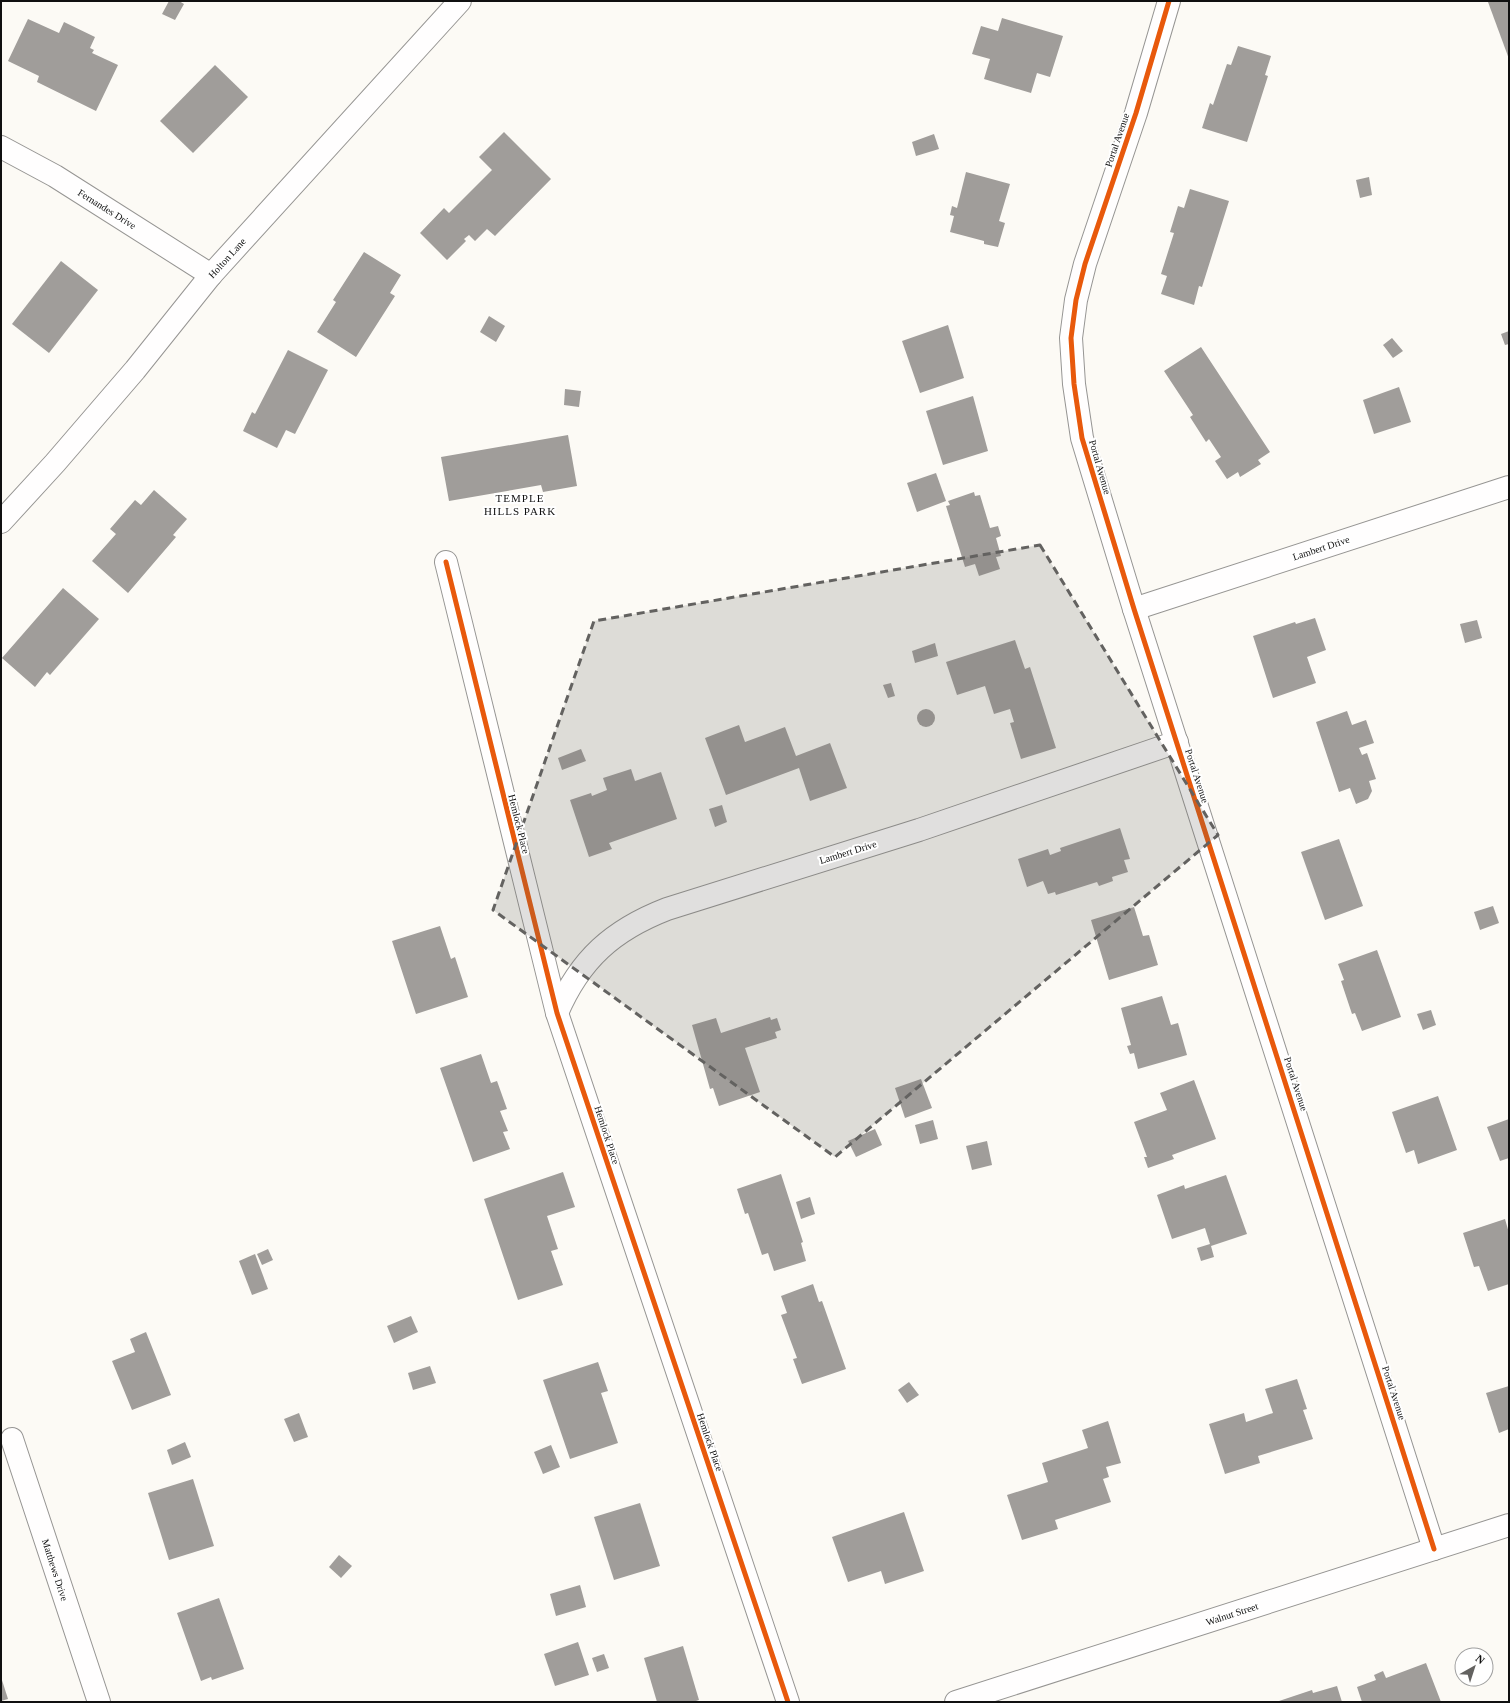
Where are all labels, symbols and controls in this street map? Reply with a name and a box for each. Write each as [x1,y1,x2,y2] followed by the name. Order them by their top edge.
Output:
[1103,111,1132,168] street label: Portal Avenue
[76,187,139,232] street label: Fernandes Drive
[206,235,248,280] street label: Holton Lane
[1087,438,1113,496] street label: Portal Avenue
[484,492,556,517] district label: TEMPLE HILLS PARK
[1291,533,1351,562] street label: Lambert Drive
[1183,748,1211,805] street label: Portal Avenue
[506,793,532,855] street label: Hemlock Place
[818,838,878,866] street label: Lambert Drive
[1282,1056,1310,1113] street label: Portal Avenue
[592,1104,622,1166] street label: Hemlock Place
[1380,1365,1408,1422] street label: Portal Avenue
[695,1411,725,1473] street label: Hemlock Place
[40,1538,70,1603] street label: Matthews Drive
[1204,1600,1260,1628] street label: Walnut Street
[1454,1647,1494,1687] north arrow
[1473,1652,1487,1666] text: N

